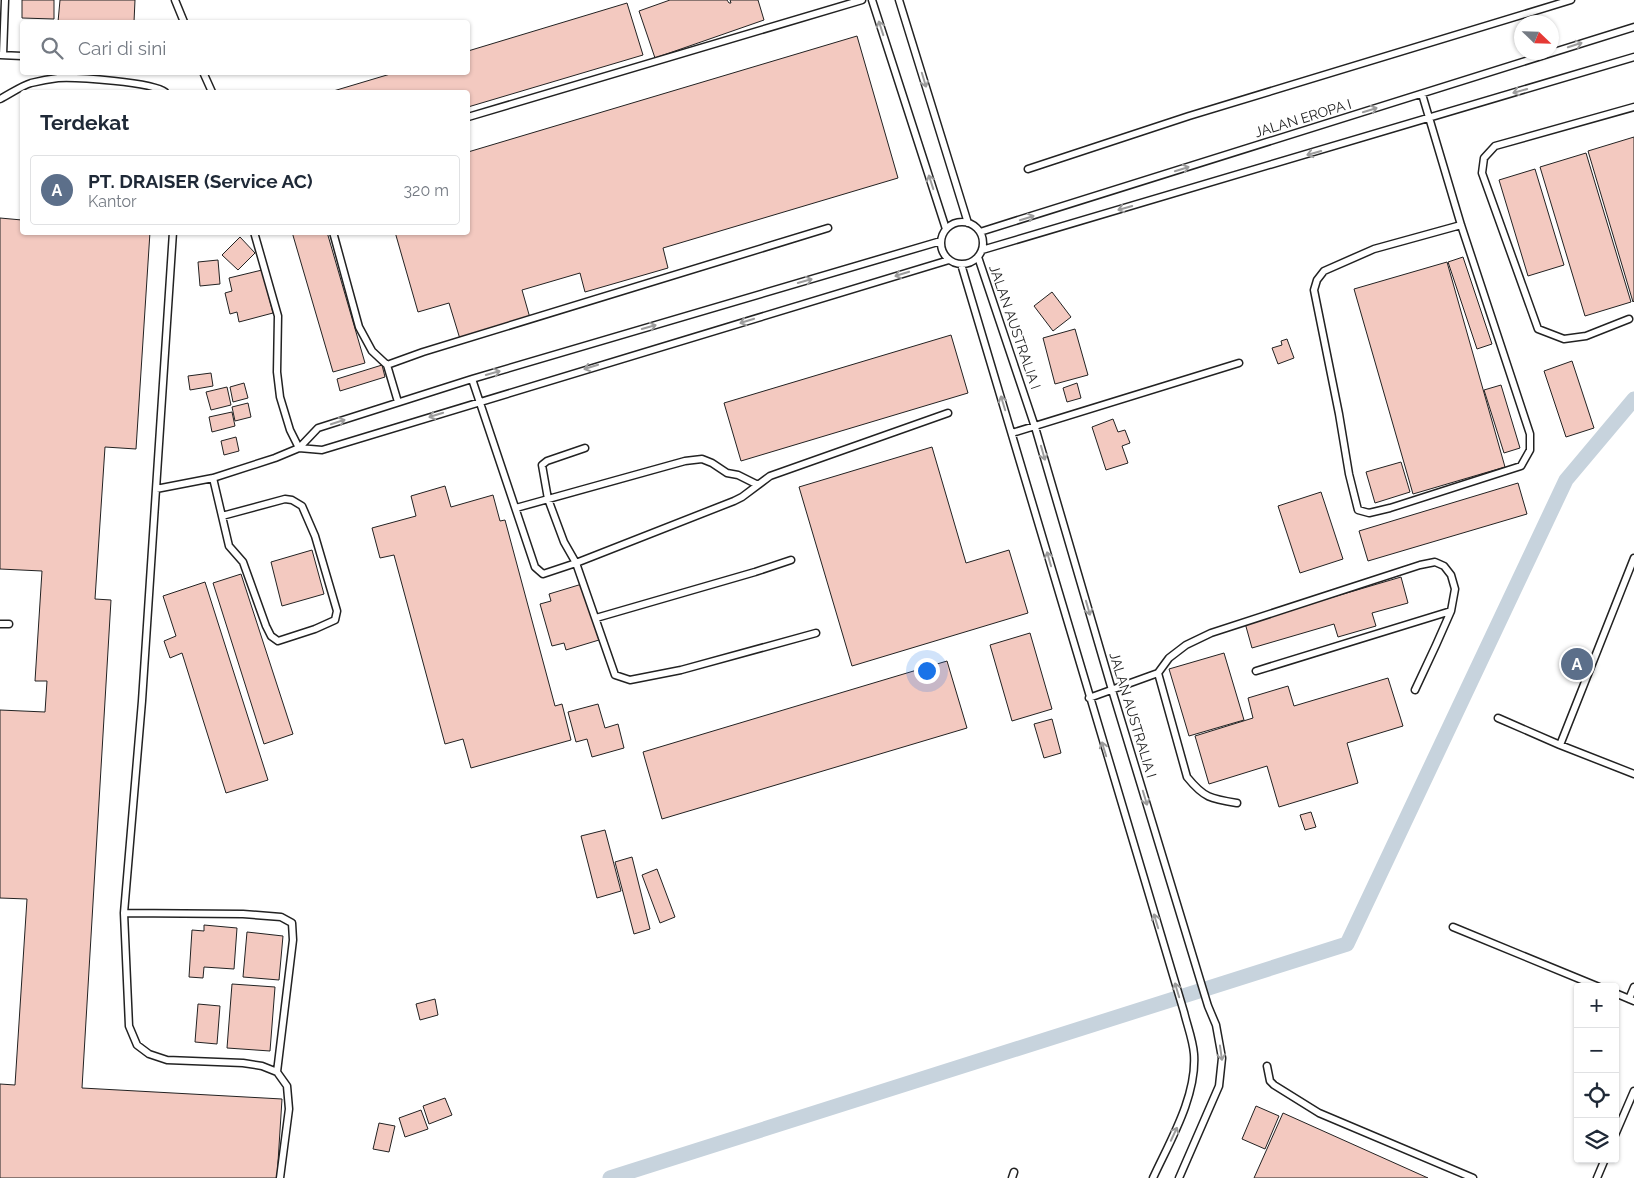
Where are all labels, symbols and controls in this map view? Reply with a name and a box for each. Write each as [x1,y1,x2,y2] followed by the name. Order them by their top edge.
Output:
[1514,15,1559,60] north arrow
[20,20,470,75] search box
[876,20,886,36] one-way arrow
[38,34,66,62] icon: search
[78,37,166,59] text: Cari di sini
[1567,40,1583,50] one-way arrow
[920,72,929,87] one-way arrow
[1512,86,1528,96] one-way arrow
[1253,96,1353,140] street label: JALAN EROPA I
[1362,105,1378,114] one-way arrow
[40,110,129,135] text: Terdekat
[1307,148,1323,158] one-way arrow
[1173,164,1189,173] one-way arrow
[88,170,313,192] text: PT. DRAISER (Service AC)
[926,175,936,191] one-way arrow
[52,181,62,200] text: A
[404,181,449,200] text: 320 m
[88,192,137,211] text: Kantor
[1117,204,1133,214] one-way arrow
[1018,212,1034,222] one-way arrow
[986,263,1044,391] street label: JALAN AUSTRALIA I
[895,269,911,279] one-way arrow
[797,276,813,286] one-way arrow
[739,316,755,326] one-way arrow
[641,321,657,331] one-way arrow
[583,363,599,373] one-way arrow
[485,367,501,377] one-way arrow
[998,396,1008,412] one-way arrow
[428,410,444,420] one-way arrow
[330,416,346,426] one-way arrow
[1038,444,1048,460] one-way arrow
[1043,552,1053,568] one-way arrow
[1084,600,1094,616] one-way arrow
[1561,645,1593,683] pin: A
[1106,650,1160,780] street label: JALAN AUSTRALIA I
[914,658,940,684] your location
[1099,741,1109,757] one-way arrow
[1140,789,1150,805] one-way arrow
[1151,913,1161,929] one-way arrow
[1172,982,1182,998] one-way arrow
[1574,983,1619,1163] map controls
[1574,983,1619,1028] button: +
[1574,1028,1619,1073] button: −
[1216,1045,1226,1061] one-way arrow
[1574,1073,1619,1118] button: locate
[1574,1118,1619,1163] button: layers
[1169,1127,1179,1142] one-way arrow

